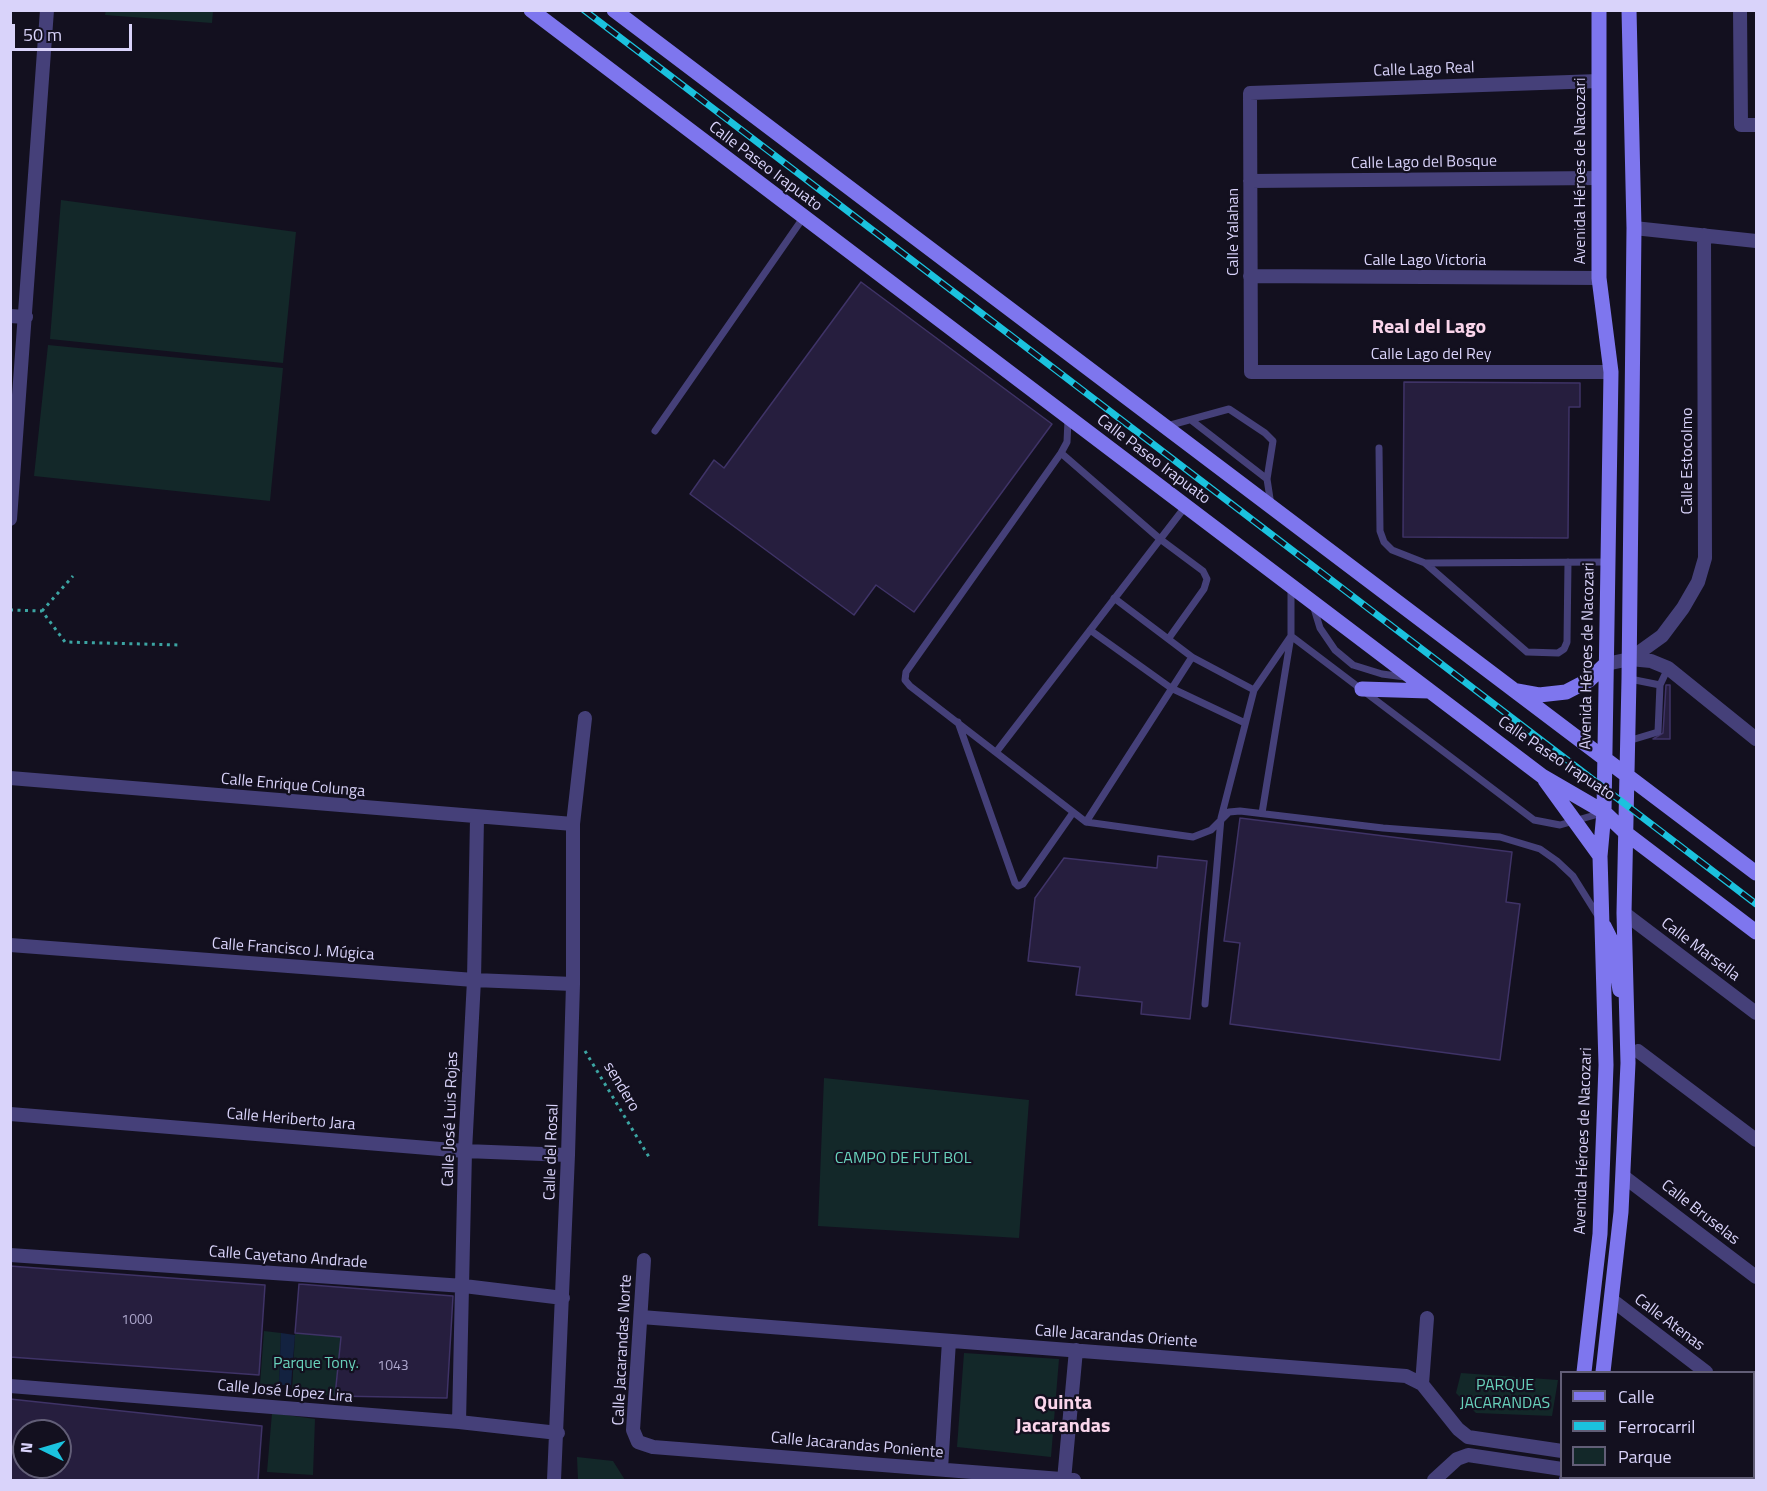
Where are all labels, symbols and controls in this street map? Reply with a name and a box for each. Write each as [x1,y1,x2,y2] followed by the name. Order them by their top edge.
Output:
[15,12,135,50] scale bar
[23,21,62,48] text: 50 m
[1373,59,1475,81] street label: Calle Lago Real
[1571,77,1591,265] street label: Avenida Héroes de Nacozari
[704,118,826,216] street label: Calle Paseo Irapuato
[1351,152,1497,174] street label: Calle Lago del Bosque
[1224,188,1244,276] street label: Calle Yalahan
[1364,251,1486,271] street label: Calle Lago Victoria
[1372,316,1486,340] district label: Real del Lago
[1371,345,1491,365] street label: Calle Lago del Rey
[1678,408,1698,514] street label: Calle Estocolmo
[1092,411,1214,509] street label: Calle Paseo Irapuato
[1577,562,1599,750] street label: Avenida Héroes de Nacozari
[1494,713,1618,805] street label: Calle Paseo Irapuato
[220,770,366,802] street label: Calle Enrique Colunga
[1657,914,1743,986] street label: Calle Marsella
[211,935,375,965] street label: Calle Francisco J. Múgica
[1571,1047,1597,1235] street label: Avenida Héroes de Nacozari
[439,1051,463,1187] street label: Calle José Luis Rojas
[599,1059,643,1115] street label: sendero
[541,1103,563,1201] street label: Calle del Rosal
[226,1105,356,1135] street label: Calle Heriberto Jara
[835,1149,971,1169] park label: CAMPO DE FUT BOL
[1657,1176,1743,1250] street label: Calle Bruselas
[208,1243,368,1273] street label: Calle Cayetano Andrade
[609,1274,637,1426] street label: Calle Jacarandas Norte
[1630,1290,1708,1356] street label: Calle Atenas
[121,1313,153,1329] house number: 1000
[1034,1322,1198,1352] street label: Calle Jacarandas Oriente
[273,1354,359,1374] park label: Parque Tony.
[377,1359,409,1375] house number: 1043
[1560,1371,1755,1479] legend
[1460,1376,1550,1414] park label: PARQUE JACARANDAS
[217,1377,353,1407] street label: Calle José López Lira
[1618,1383,1654,1410] text: Calle
[1016,1392,1110,1439] district label: Quinta Jacarandas
[1618,1413,1695,1440] text: Ferrocarril
[12,1419,72,1479] north arrow
[770,1429,944,1463] street label: Calle Jacarandas Poniente
[14,1441,38,1454] text: N
[1618,1443,1672,1470] text: Parque

